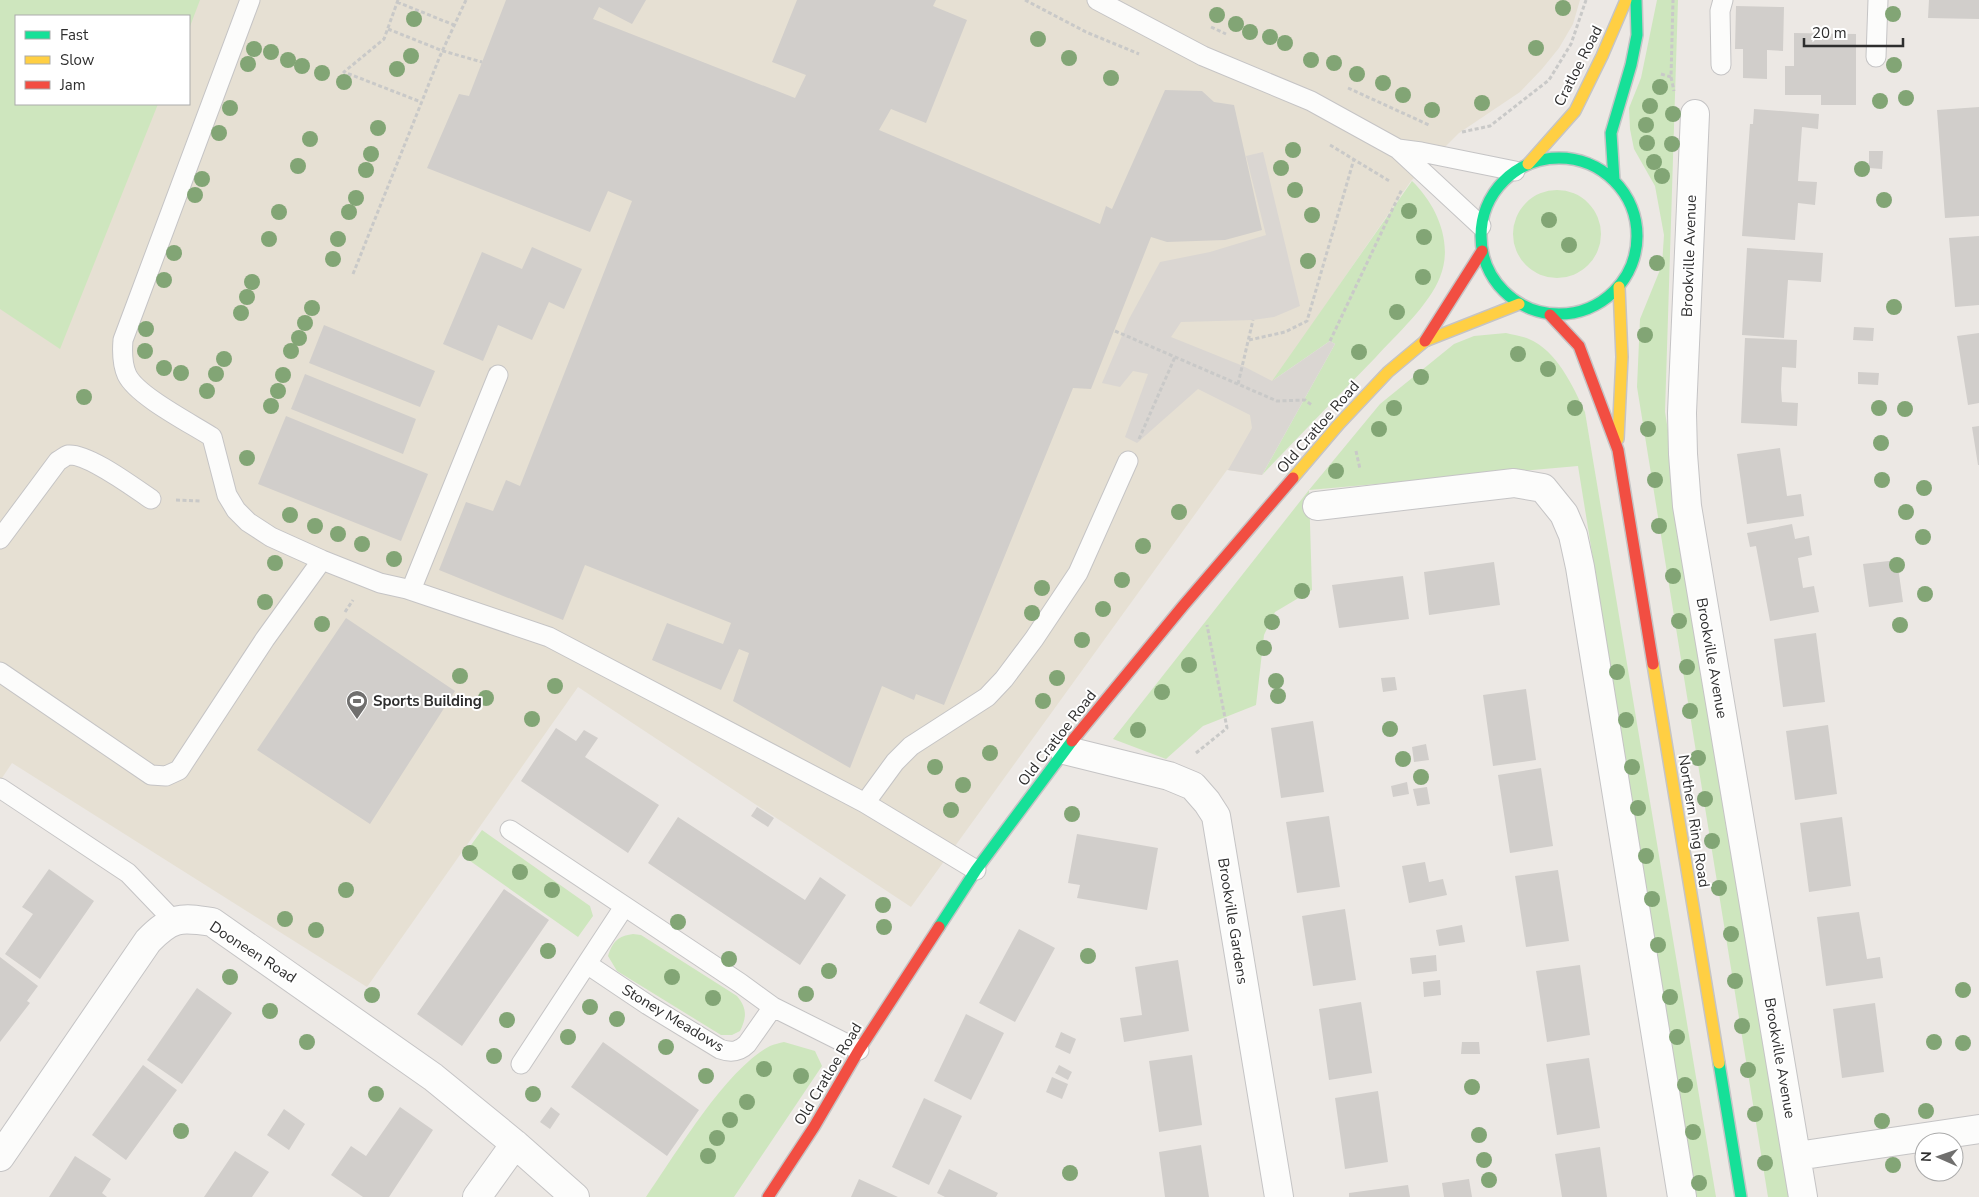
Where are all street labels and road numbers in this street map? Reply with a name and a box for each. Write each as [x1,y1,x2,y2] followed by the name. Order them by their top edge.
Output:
[1549,22,1607,110] street label: Cratloe Road
[1677,195,1701,317] street label: Brookville Avenue
[1272,376,1364,478] street label: Old Cratloe Road
[1692,596,1732,720] street label: Brookville Avenue
[1013,686,1101,790] street label: Old Cratloe Road
[1674,753,1714,889] street label: Northern Ring Road
[1213,856,1253,986] street label: Brookville Gardens
[206,916,300,988] street label: Dooneen Road
[618,980,728,1056] street label: Stoney Meadows
[1760,996,1800,1120] street label: Brookville Avenue
[789,1019,867,1129] street label: Old Cratloe Road

